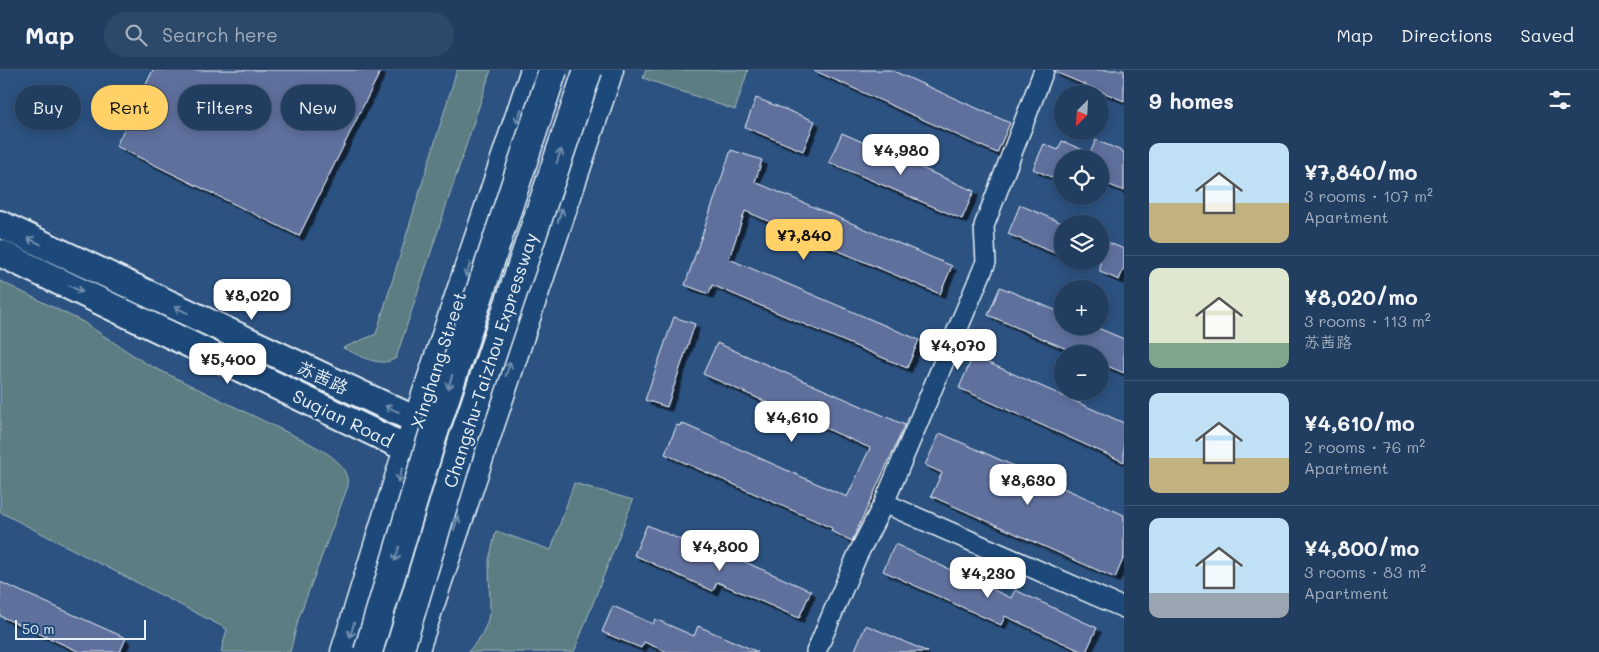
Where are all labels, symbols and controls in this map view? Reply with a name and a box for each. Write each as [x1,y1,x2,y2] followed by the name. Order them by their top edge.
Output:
[104,12,454,57] search box
[25,19,74,50] text: Map
[122,21,150,49] icon: search
[162,22,278,47] text: Search here
[1336,23,1373,47] text: Map
[1401,23,1493,47] text: Directions
[1521,23,1574,47] text: Saved
[15,85,81,130] chip: Buy
[91,85,168,130] chip: Rent
[178,85,271,130] chip: Filters
[281,85,355,130] chip: New
[1054,85,1109,140] north arrow
[1054,85,1109,400] map controls
[1546,86,1574,114] icon: filters
[1149,87,1234,114] text: 9 homes
[514,108,524,124] one-way arrow
[860,134,942,176] pin: ¥4,980
[873,139,929,160] text: ¥4,980
[554,148,564,164] one-way arrow
[1054,150,1109,205] button: locate
[1304,158,1417,185] text: ¥7,840/mo
[1189,163,1249,223] icon: home
[1304,185,1433,206] text: 3 rooms · 107 m²
[1304,206,1389,227] text: Apartment
[556,207,566,223] one-way arrow
[1054,215,1109,270] button: layers
[763,218,845,261] pin: ¥7,840
[777,224,831,245] text: ¥7,840
[437,229,543,491] street label: Changshu-Taizhou Expressway
[27,235,42,245] one-way arrow
[463,262,472,278] one-way arrow
[211,278,293,321] pin: ¥8,020
[1054,280,1109,335] button: +
[1304,283,1418,310] text: ¥8,020/mo
[225,284,279,305] text: ¥8,020
[68,285,83,295] one-way arrow
[405,288,471,432] street label: Xinghang Street
[1189,288,1249,348] icon: home
[174,305,189,314] one-way arrow
[1304,310,1431,331] text: 3 rooms · 113 m²
[917,328,999,371] pin: ¥4,070
[1304,331,1352,352] text: 苏茜路
[930,334,986,355] text: ¥4,070
[187,342,269,385] pin: ¥5,400
[1054,345,1109,400] button: −
[200,348,256,369] text: ¥5,400
[293,355,353,399] street label: 苏茜路
[504,361,513,377] one-way arrow
[445,374,455,390] one-way arrow
[289,383,397,453] street label: Suqian Road
[751,400,833,443] pin: ¥4,610
[385,404,400,413] one-way arrow
[766,406,818,427] text: ¥4,610
[1304,409,1415,436] text: ¥4,610/mo
[1189,413,1249,473] icon: home
[1304,436,1425,457] text: 2 rooms · 76 m²
[1304,457,1389,478] text: Apartment
[987,464,1069,506] pin: ¥8,630
[395,466,405,482] one-way arrow
[1001,469,1055,490] text: ¥8,630
[452,515,462,531] one-way arrow
[679,530,761,572] pin: ¥4,800
[1304,534,1419,561] text: ¥4,800/mo
[692,535,748,556] text: ¥4,800
[1189,538,1249,598] icon: home
[392,546,402,562] one-way arrow
[947,556,1029,599] pin: ¥4,230
[1304,561,1426,582] text: 3 rooms · 83 m²
[961,562,1015,583] text: ¥4,230
[1304,582,1389,603] text: Apartment
[15,617,146,640] scale bar
[22,619,54,638] text: 50 m
[346,621,356,637] one-way arrow

